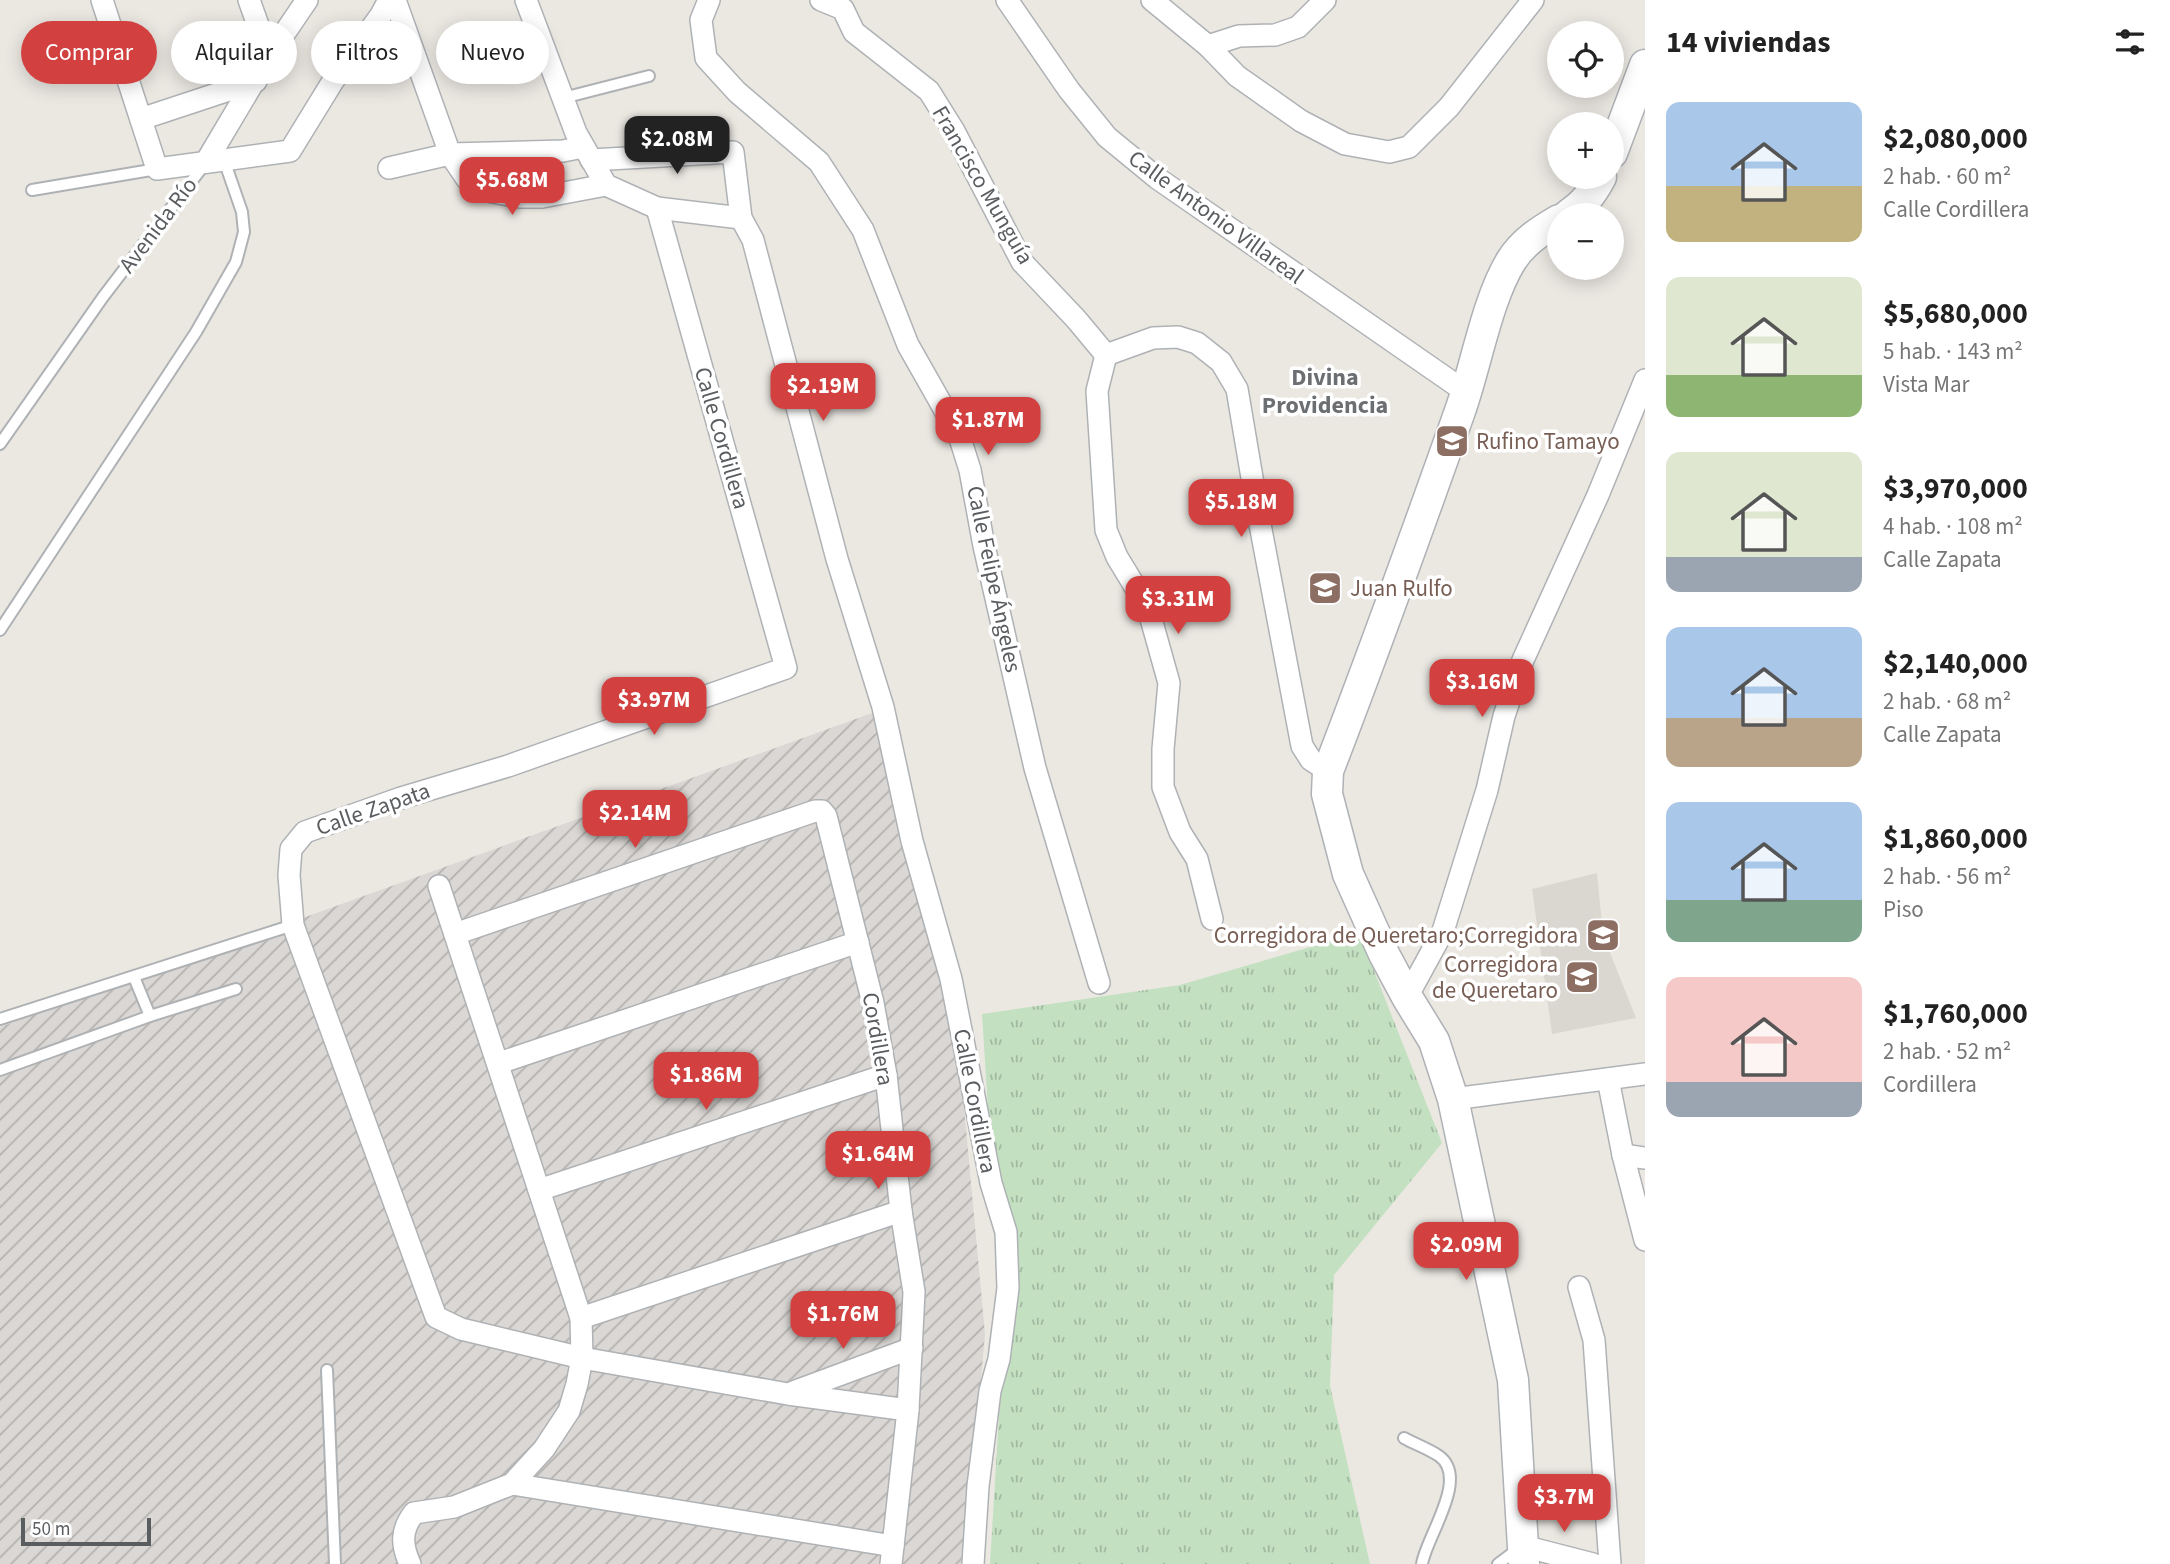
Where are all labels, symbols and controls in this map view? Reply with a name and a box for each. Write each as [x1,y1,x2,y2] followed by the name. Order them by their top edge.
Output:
[21,21,157,84] chip: Comprar
[171,21,297,84] chip: Alquilar
[311,21,422,84] chip: Filtros
[436,21,549,84] chip: Nuevo
[1547,21,1624,280] map controls
[1547,21,1624,98] button: locate
[1666,21,1831,64] text: 14 viviendas
[2111,23,2149,61] icon: filters
[924,99,1042,271] street label: Francisco Munguía
[1547,112,1624,189] button: +
[620,116,734,176] pin: $2.08M
[1883,117,2028,160] text: $2,080,000
[640,122,714,155] text: $2.08M
[1722,130,1806,214] icon: home
[1121,142,1311,292] street label: Calle Antonio Villareal
[455,158,569,217] pin: $5.68M
[1883,160,2011,193] text: 2 hab. · 60 m²
[475,163,549,196] text: $5.68M
[111,170,205,280] street label: Avenida Río
[1883,193,2029,226] text: Calle Cordillera
[1547,203,1624,280] button: −
[1883,292,2028,335] text: $5,680,000
[1722,305,1806,389] icon: home
[1883,335,2023,368] text: 5 hab. · 143 m²
[1262,360,1388,423] district label: Divina Providencia
[686,363,758,513] street label: Calle Cordillera
[766,364,880,423] pin: $2.19M
[1883,368,1969,401] text: Vista Mar
[786,369,860,402] text: $2.19M
[931,398,1045,457] pin: $1.87M
[951,403,1025,436] text: $1.87M
[1433,422,1471,460] school or university icon: Rufino Tamayo
[1476,425,1620,458] place label: Rufino Tamayo
[1883,467,2028,510] text: $3,970,000
[1184,480,1298,539] pin: $5.18M
[1722,480,1806,564] icon: home
[958,483,1030,675] street label: Calle Felipe Ángeles
[1204,485,1278,518] text: $5.18M
[1883,510,2023,543] text: 4 hab. · 108 m²
[1883,543,2002,576] text: Calle Zapata
[1306,569,1344,607] school or university icon: Juan Rulfo
[1350,572,1453,605] place label: Juan Rulfo
[1121,576,1235,636] pin: $3.31M
[1141,582,1215,615] text: $3.31M
[1883,642,2028,685] text: $2,140,000
[1722,655,1806,739] icon: home
[1425,660,1539,719] pin: $3.16M
[1445,665,1519,698] text: $3.16M
[597,678,711,737] pin: $3.97M
[617,683,691,716] text: $3.97M
[1883,685,2011,718] text: 2 hab. · 68 m²
[1883,718,2002,751] text: Calle Zapata
[312,774,434,844] street label: Calle Zapata
[578,790,692,850] pin: $2.14M
[598,796,672,829] text: $2.14M
[1883,817,2028,860] text: $1,860,000
[1722,830,1806,914] icon: home
[1883,860,2011,893] text: 2 hab. · 56 m²
[1883,893,1924,926] text: Piso
[1584,916,1622,954] school or university icon: Corregidora de Queretaro;Corregidora
[1214,919,1578,952] place label: Corregidora de Queretaro;Corregidora
[1432,948,1558,1007] place label: Corregidora de Queretaro
[1563,958,1601,996] school or university icon: Corregidora de Queretaro
[854,990,902,1088] street label: Cordillera
[1883,992,2028,1035] text: $1,760,000
[1722,1005,1806,1089] icon: home
[945,1026,1005,1176] street label: Calle Cordillera
[1883,1035,2011,1068] text: 2 hab. · 52 m²
[649,1052,763,1112] pin: $1.86M
[669,1058,743,1091] text: $1.86M
[1883,1068,1977,1101] text: Cordillera
[821,1132,935,1191] pin: $1.64M
[841,1137,915,1170] text: $1.64M
[1409,1222,1523,1282] pin: $2.09M
[1429,1228,1503,1261] text: $2.09M
[786,1292,900,1351] pin: $1.76M
[806,1297,880,1330] text: $1.76M
[1515,1474,1613,1534] pin: $3.7M
[1534,1480,1594,1513] text: $3.7M
[21,1515,150,1547] scale bar
[32,1516,70,1543] text: 50 m

